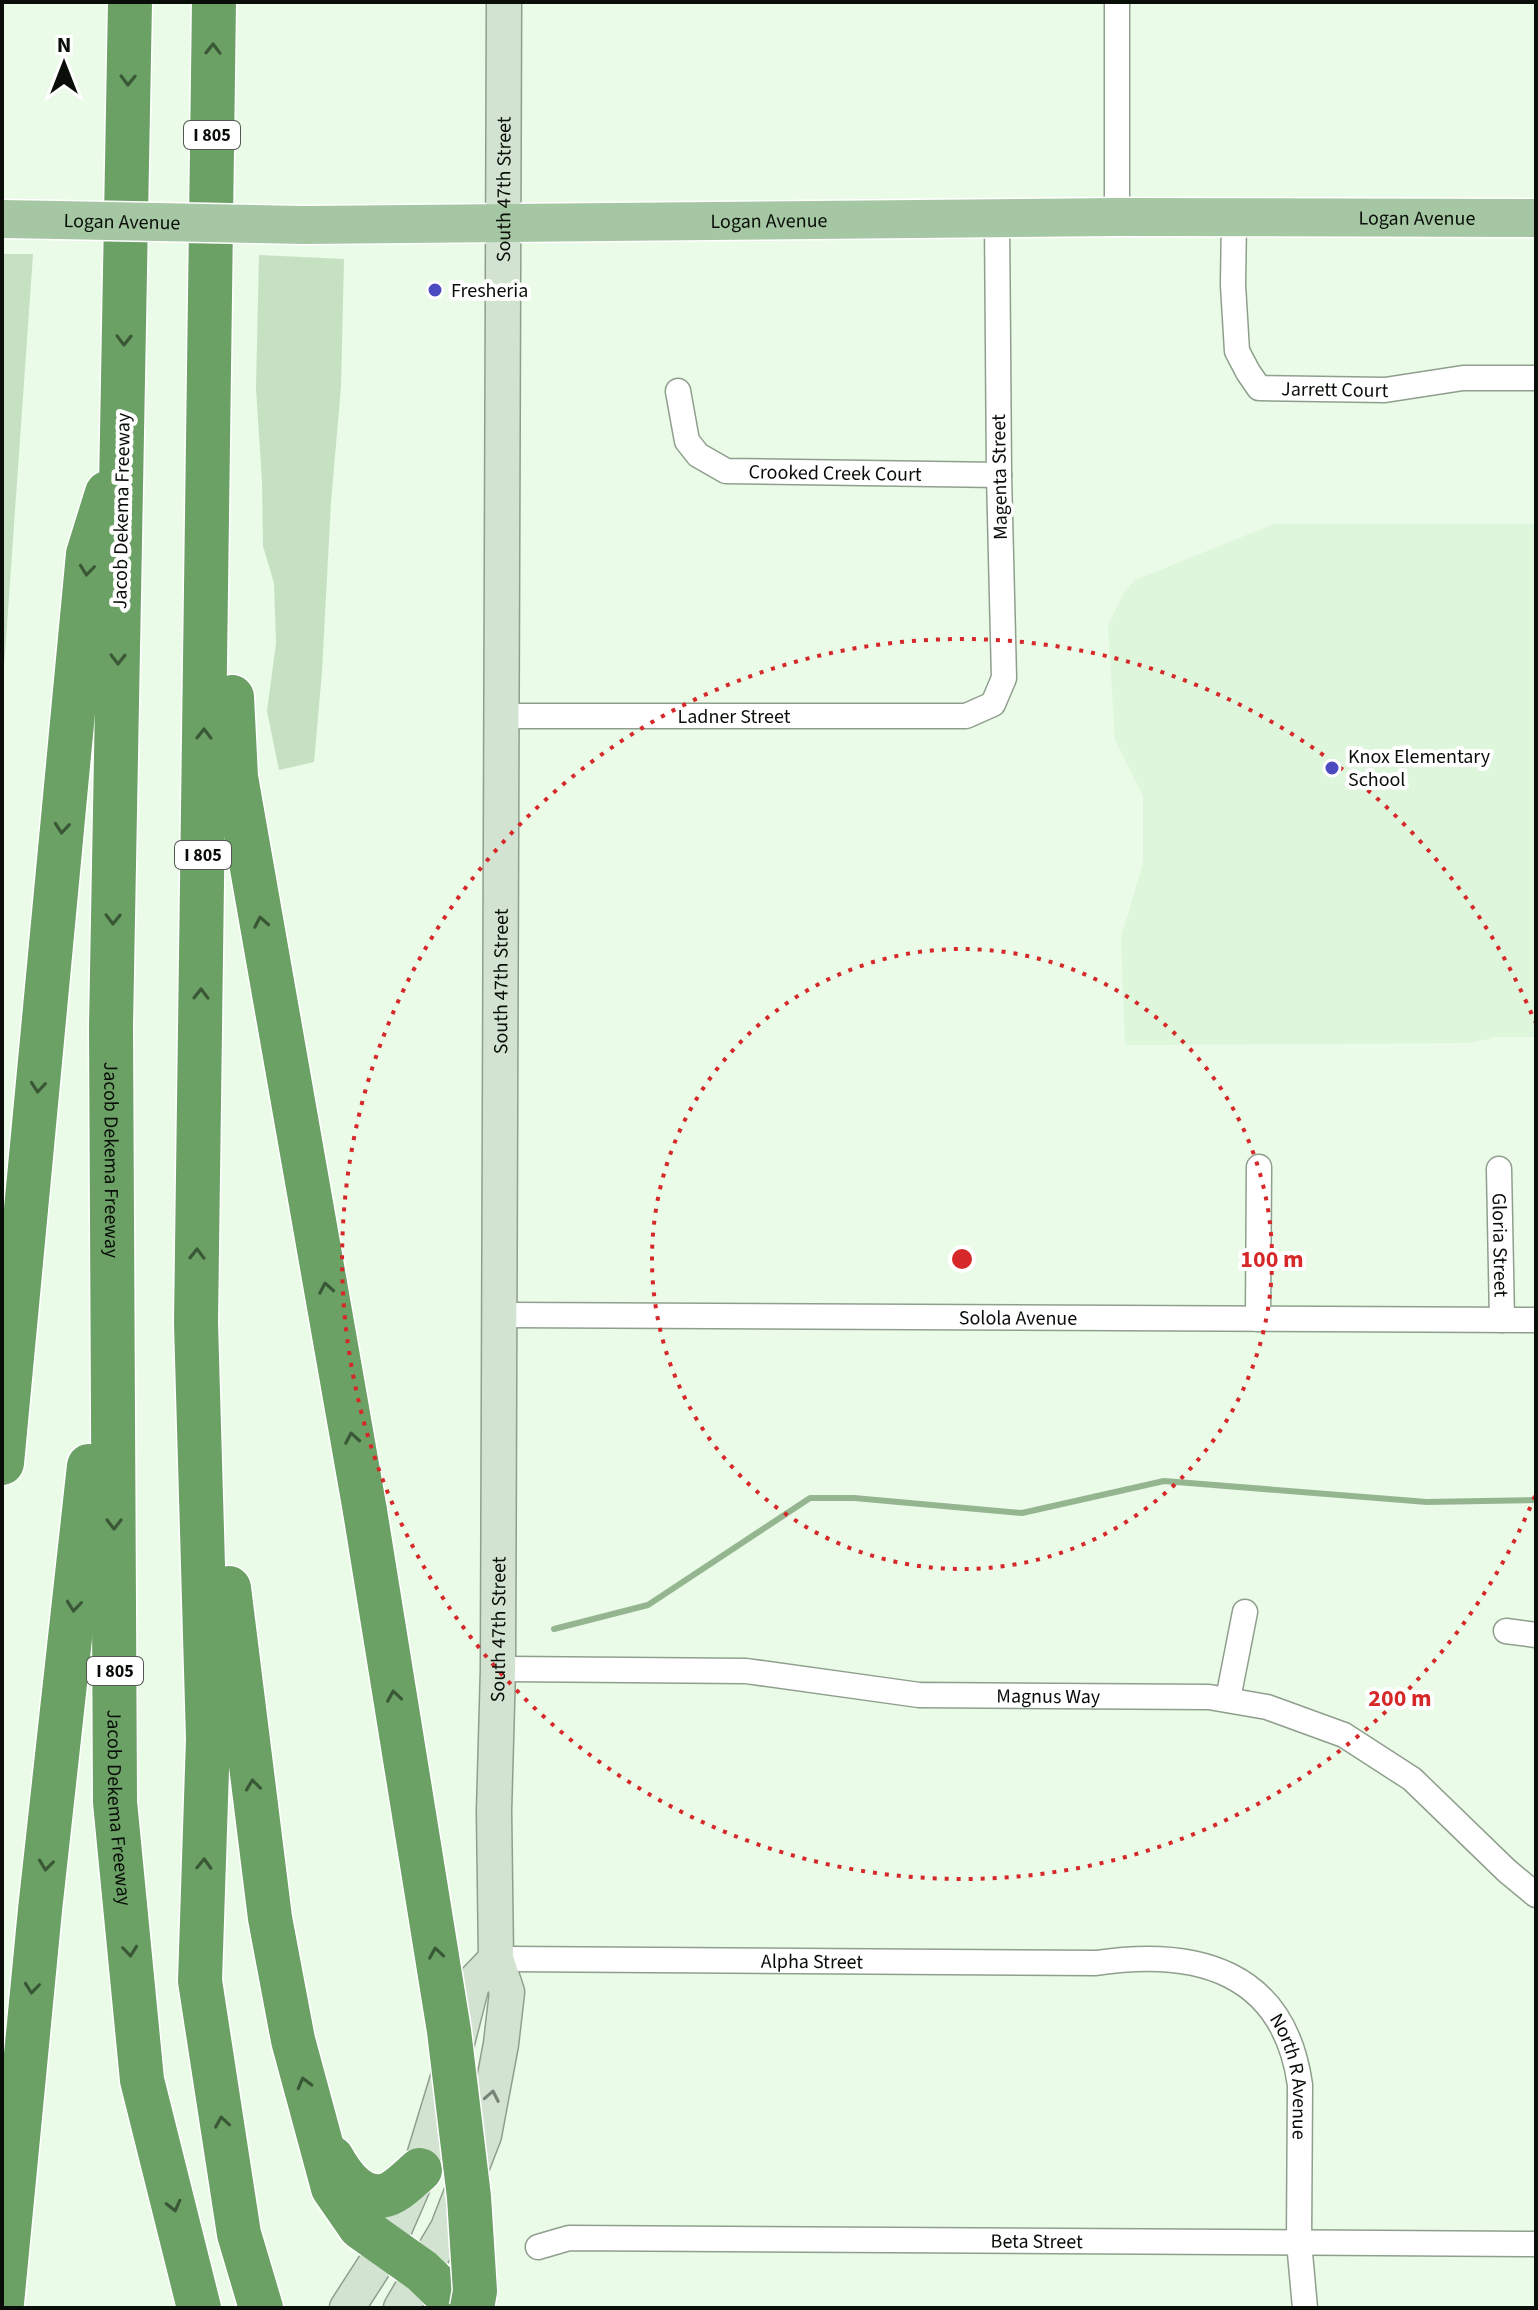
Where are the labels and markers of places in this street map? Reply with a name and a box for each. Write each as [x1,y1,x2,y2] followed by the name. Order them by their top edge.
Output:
[451,277,528,305] place label: Fresheria
[426,281,444,299] marker: Fresheria
[1348,743,1491,794] place label: Knox Elementary School
[1323,759,1341,777] marker: Knox Elementary School
[948,1245,976,1273] centre of rings

